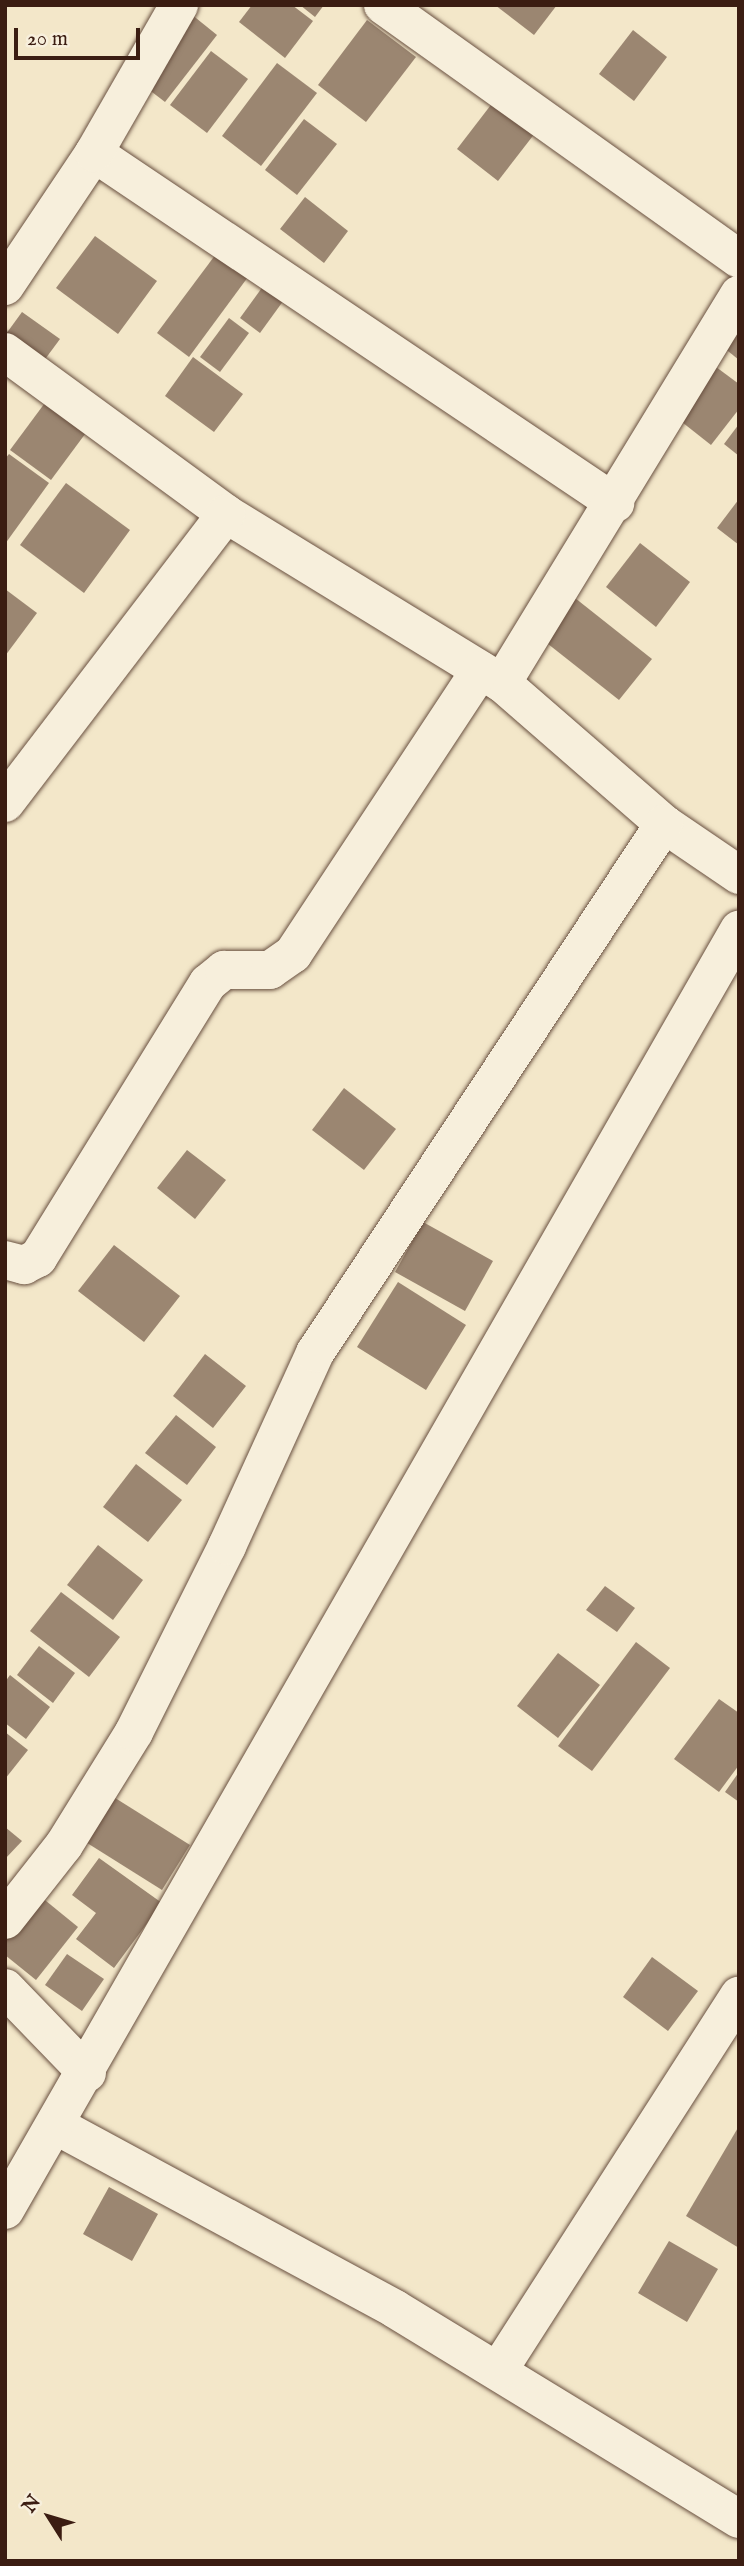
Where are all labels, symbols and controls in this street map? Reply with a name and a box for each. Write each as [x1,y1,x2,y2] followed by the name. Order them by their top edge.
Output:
[18,14,144,58] scale bar
[27,26,68,53] text: 20 m
[14,2482,84,2552] north arrow
[18,2491,47,2518] text: N

